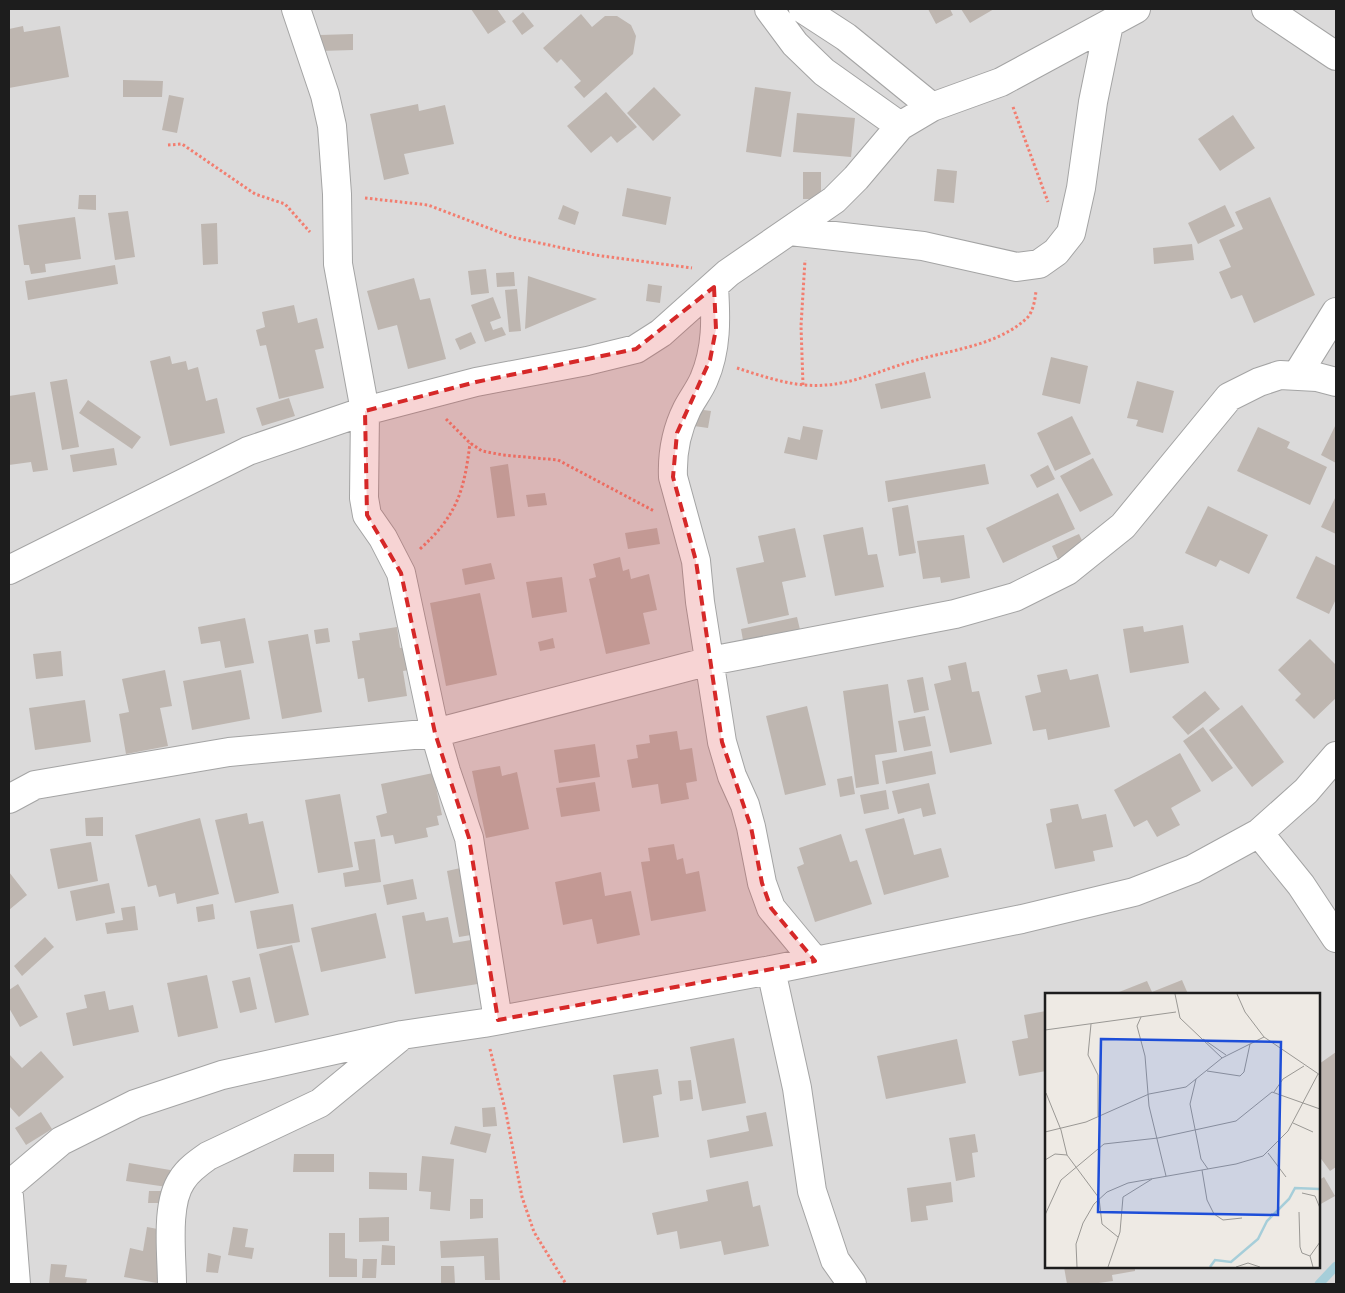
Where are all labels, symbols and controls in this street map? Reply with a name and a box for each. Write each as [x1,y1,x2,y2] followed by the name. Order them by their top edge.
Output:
[1045,993,1320,1268] inset map

